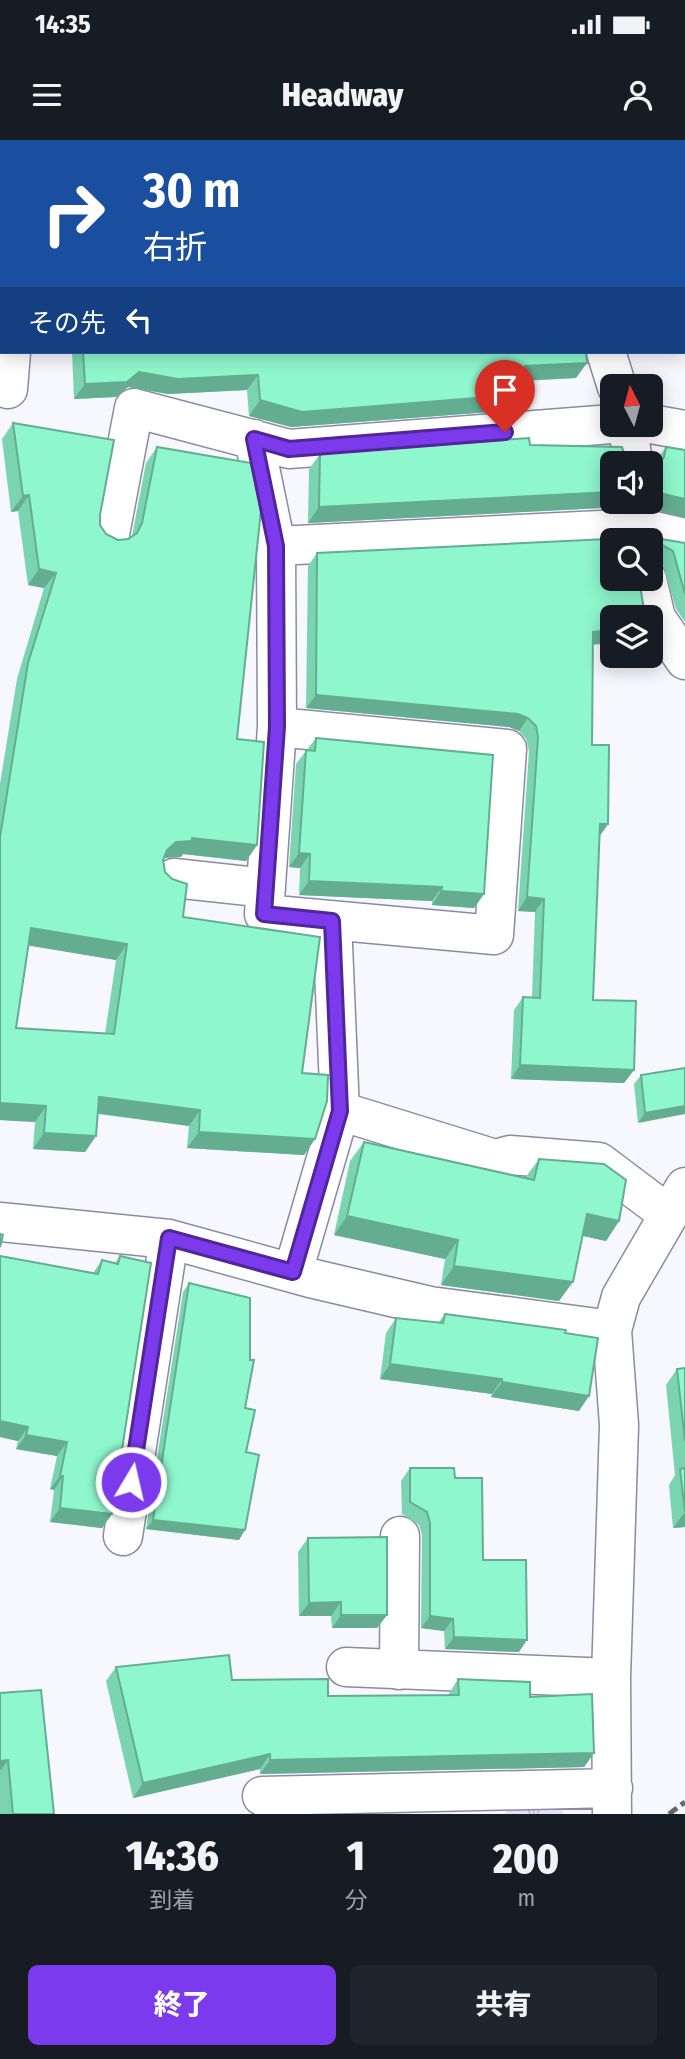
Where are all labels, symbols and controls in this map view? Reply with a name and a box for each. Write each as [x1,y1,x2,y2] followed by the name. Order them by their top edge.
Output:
[35,9,91,40] text: 14:35
[28,76,66,114] icon: menu
[282,76,403,114] text: Headway
[619,76,657,114] icon: person
[143,161,241,220] text: 30 m
[28,168,119,259] icon: right
[143,228,207,266] text: 右折
[120,301,158,339] icon: left
[28,308,106,339] text: その先
[475,360,535,432] pin
[486,371,524,409] icon: arrive
[600,374,663,438] north arrow
[600,374,663,668] map controls
[600,451,663,514] button: sound
[600,528,663,591] button: search
[600,605,663,668] button: layers
[94,1445,168,1519] position arrow
[126,1831,219,1881] text: 14:36
[347,1831,365,1881] text: 1
[493,1834,559,1884] text: 200
[517,1884,535,1912] text: m
[149,1886,195,1914] text: 到着
[344,1886,367,1914] text: 分
[28,1965,336,2045] button: 終了
[350,1965,657,2045] button: 共有

